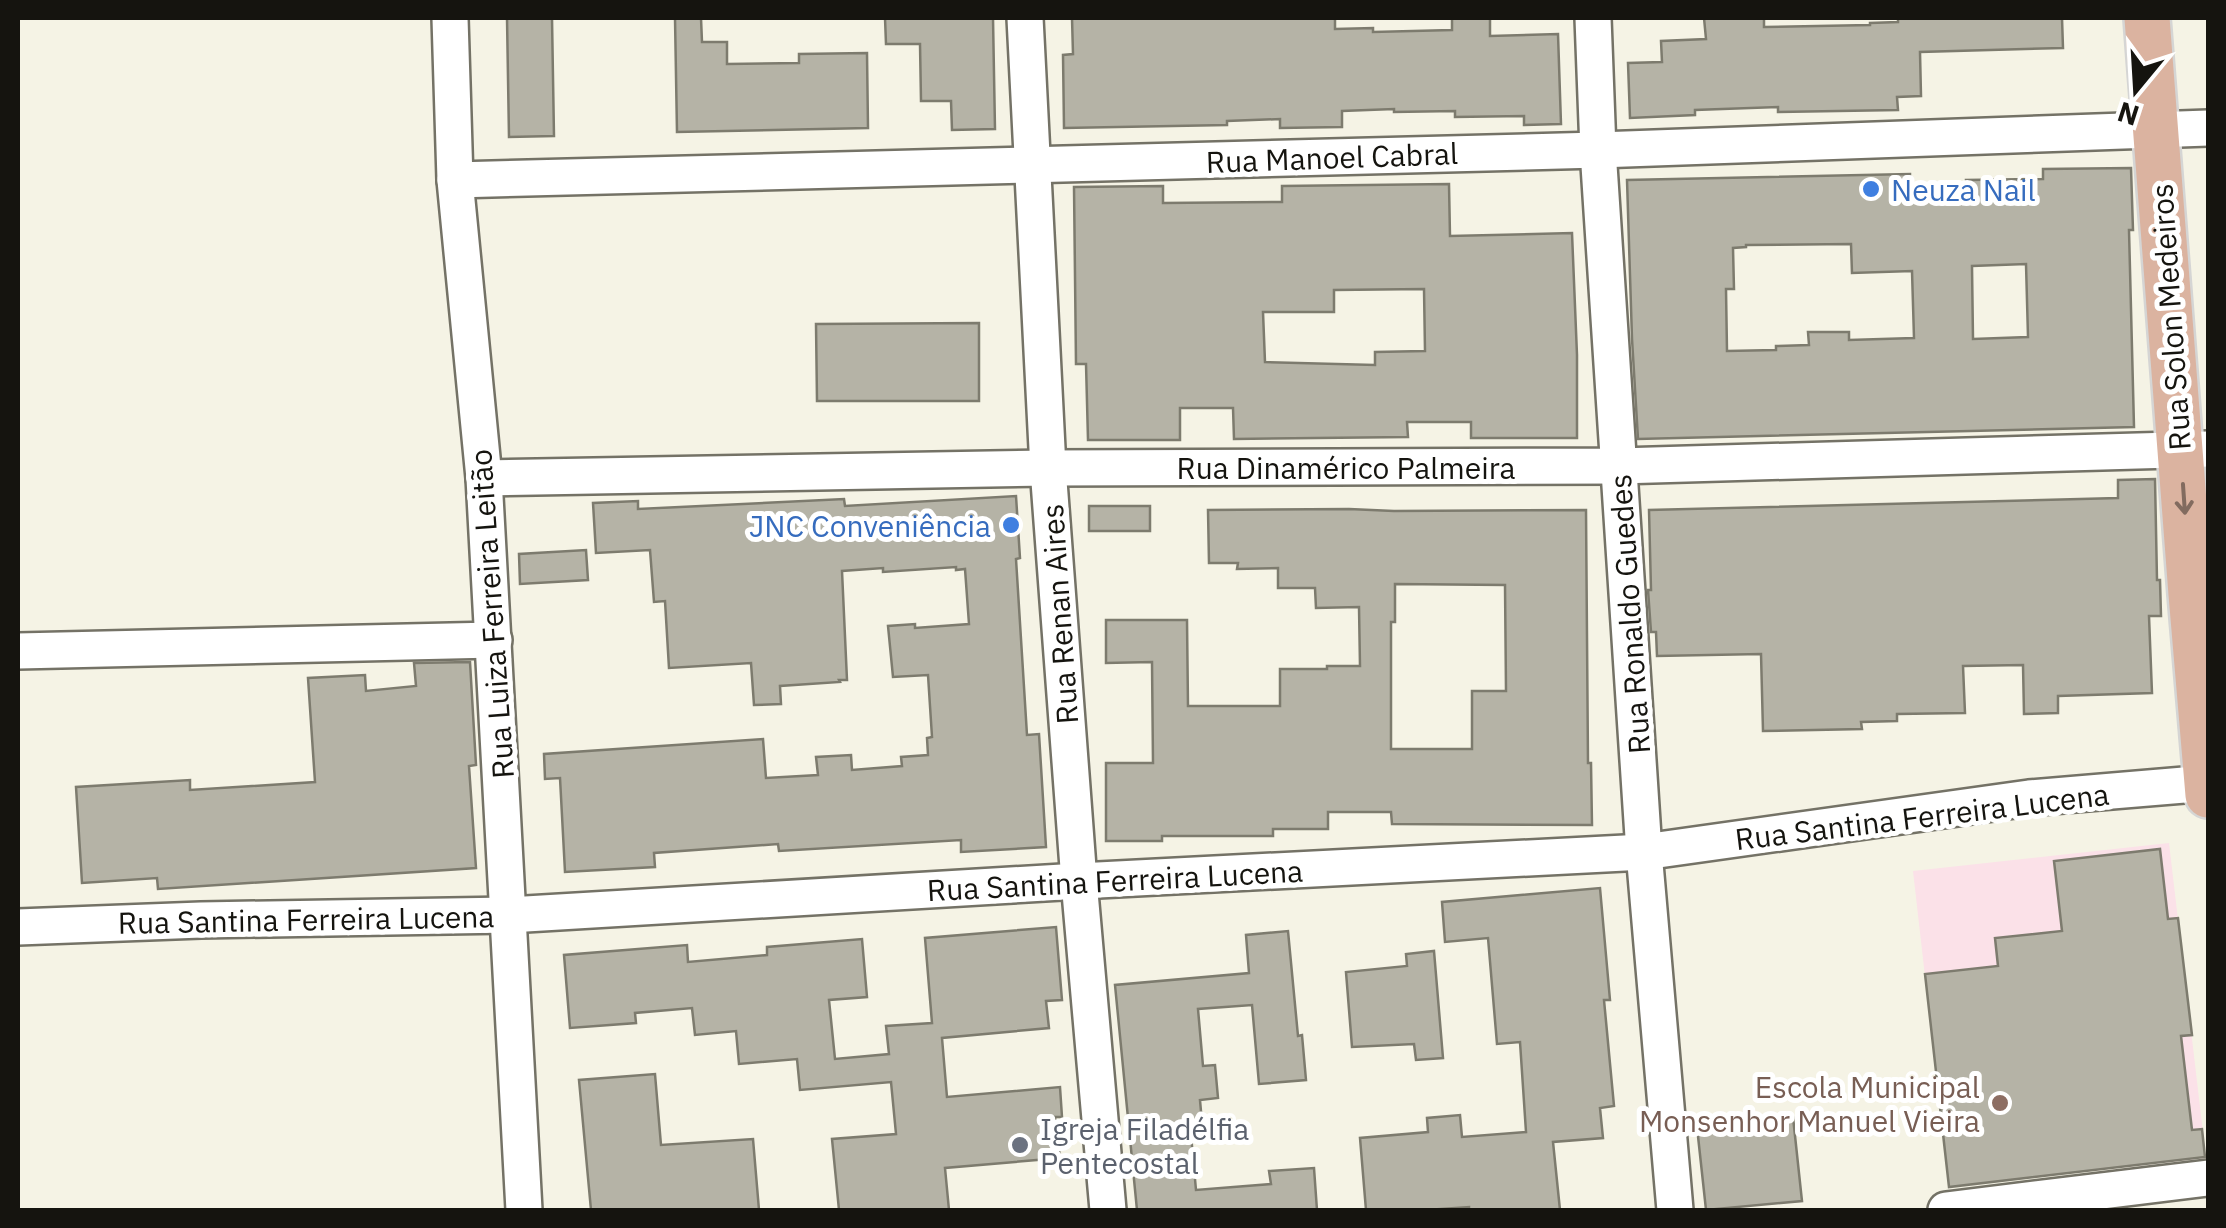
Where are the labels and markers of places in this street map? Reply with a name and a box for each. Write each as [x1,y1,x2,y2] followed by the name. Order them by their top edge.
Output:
[1891,170,2036,209] place label: Neuza Nail
[1860,178,1882,200] marker: Neuza Nail
[749,506,991,545] place label: JNC Conveniência
[1000,514,1022,536] marker: JNC Conveniência
[1639,1067,1980,1140] place label: Escola Municipal Monsenhor Manuel Vieira
[1989,1092,2011,1114] marker: Escola Municipal Monsenhor Manuel Vieira
[1040,1109,1249,1182] place label: Igreja Filadélfia Pentecostal
[1009,1134,1031,1156] marker: Igreja Filadélfia Pentecostal

